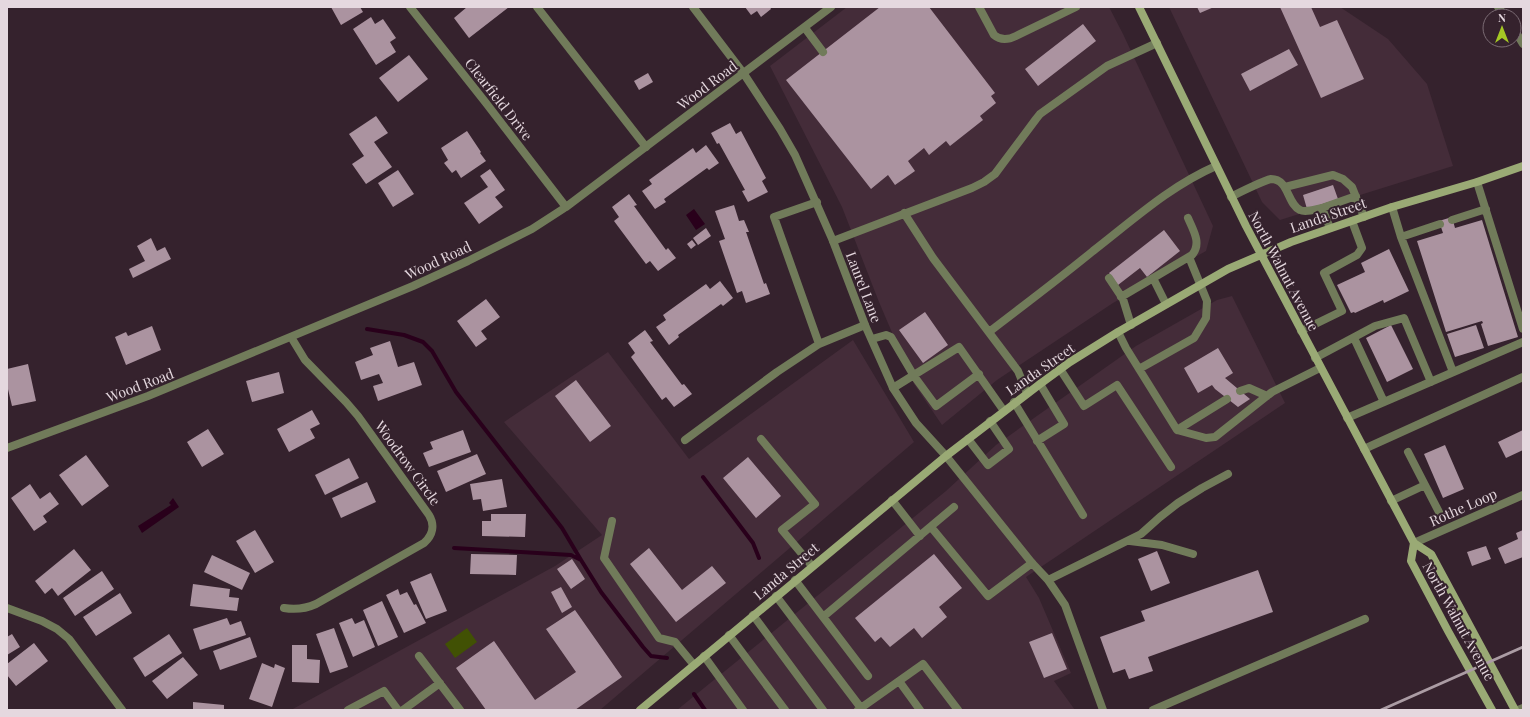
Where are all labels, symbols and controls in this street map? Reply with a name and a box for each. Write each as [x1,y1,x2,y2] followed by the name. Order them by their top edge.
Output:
[1482,8,1522,48] north arrow
[1498,10,1506,25] text: N
[461,54,537,144] street label: Clearfield Drive
[672,56,741,114] street label: Wood Road
[1287,193,1370,237] street label: Landa Street
[1244,208,1324,334] street label: North Walnut Avenue
[401,236,474,284] street label: Wood Road
[842,249,886,325] street label: Laurel Lane
[1002,338,1079,400] street label: Landa Street
[103,363,176,407] street label: Wood Road
[370,416,445,509] street label: Woodrow Circle
[1426,484,1500,530] street label: Rothe Loop
[749,537,823,604] street label: Landa Street
[1418,558,1500,684] street label: North Walnut Avenue

